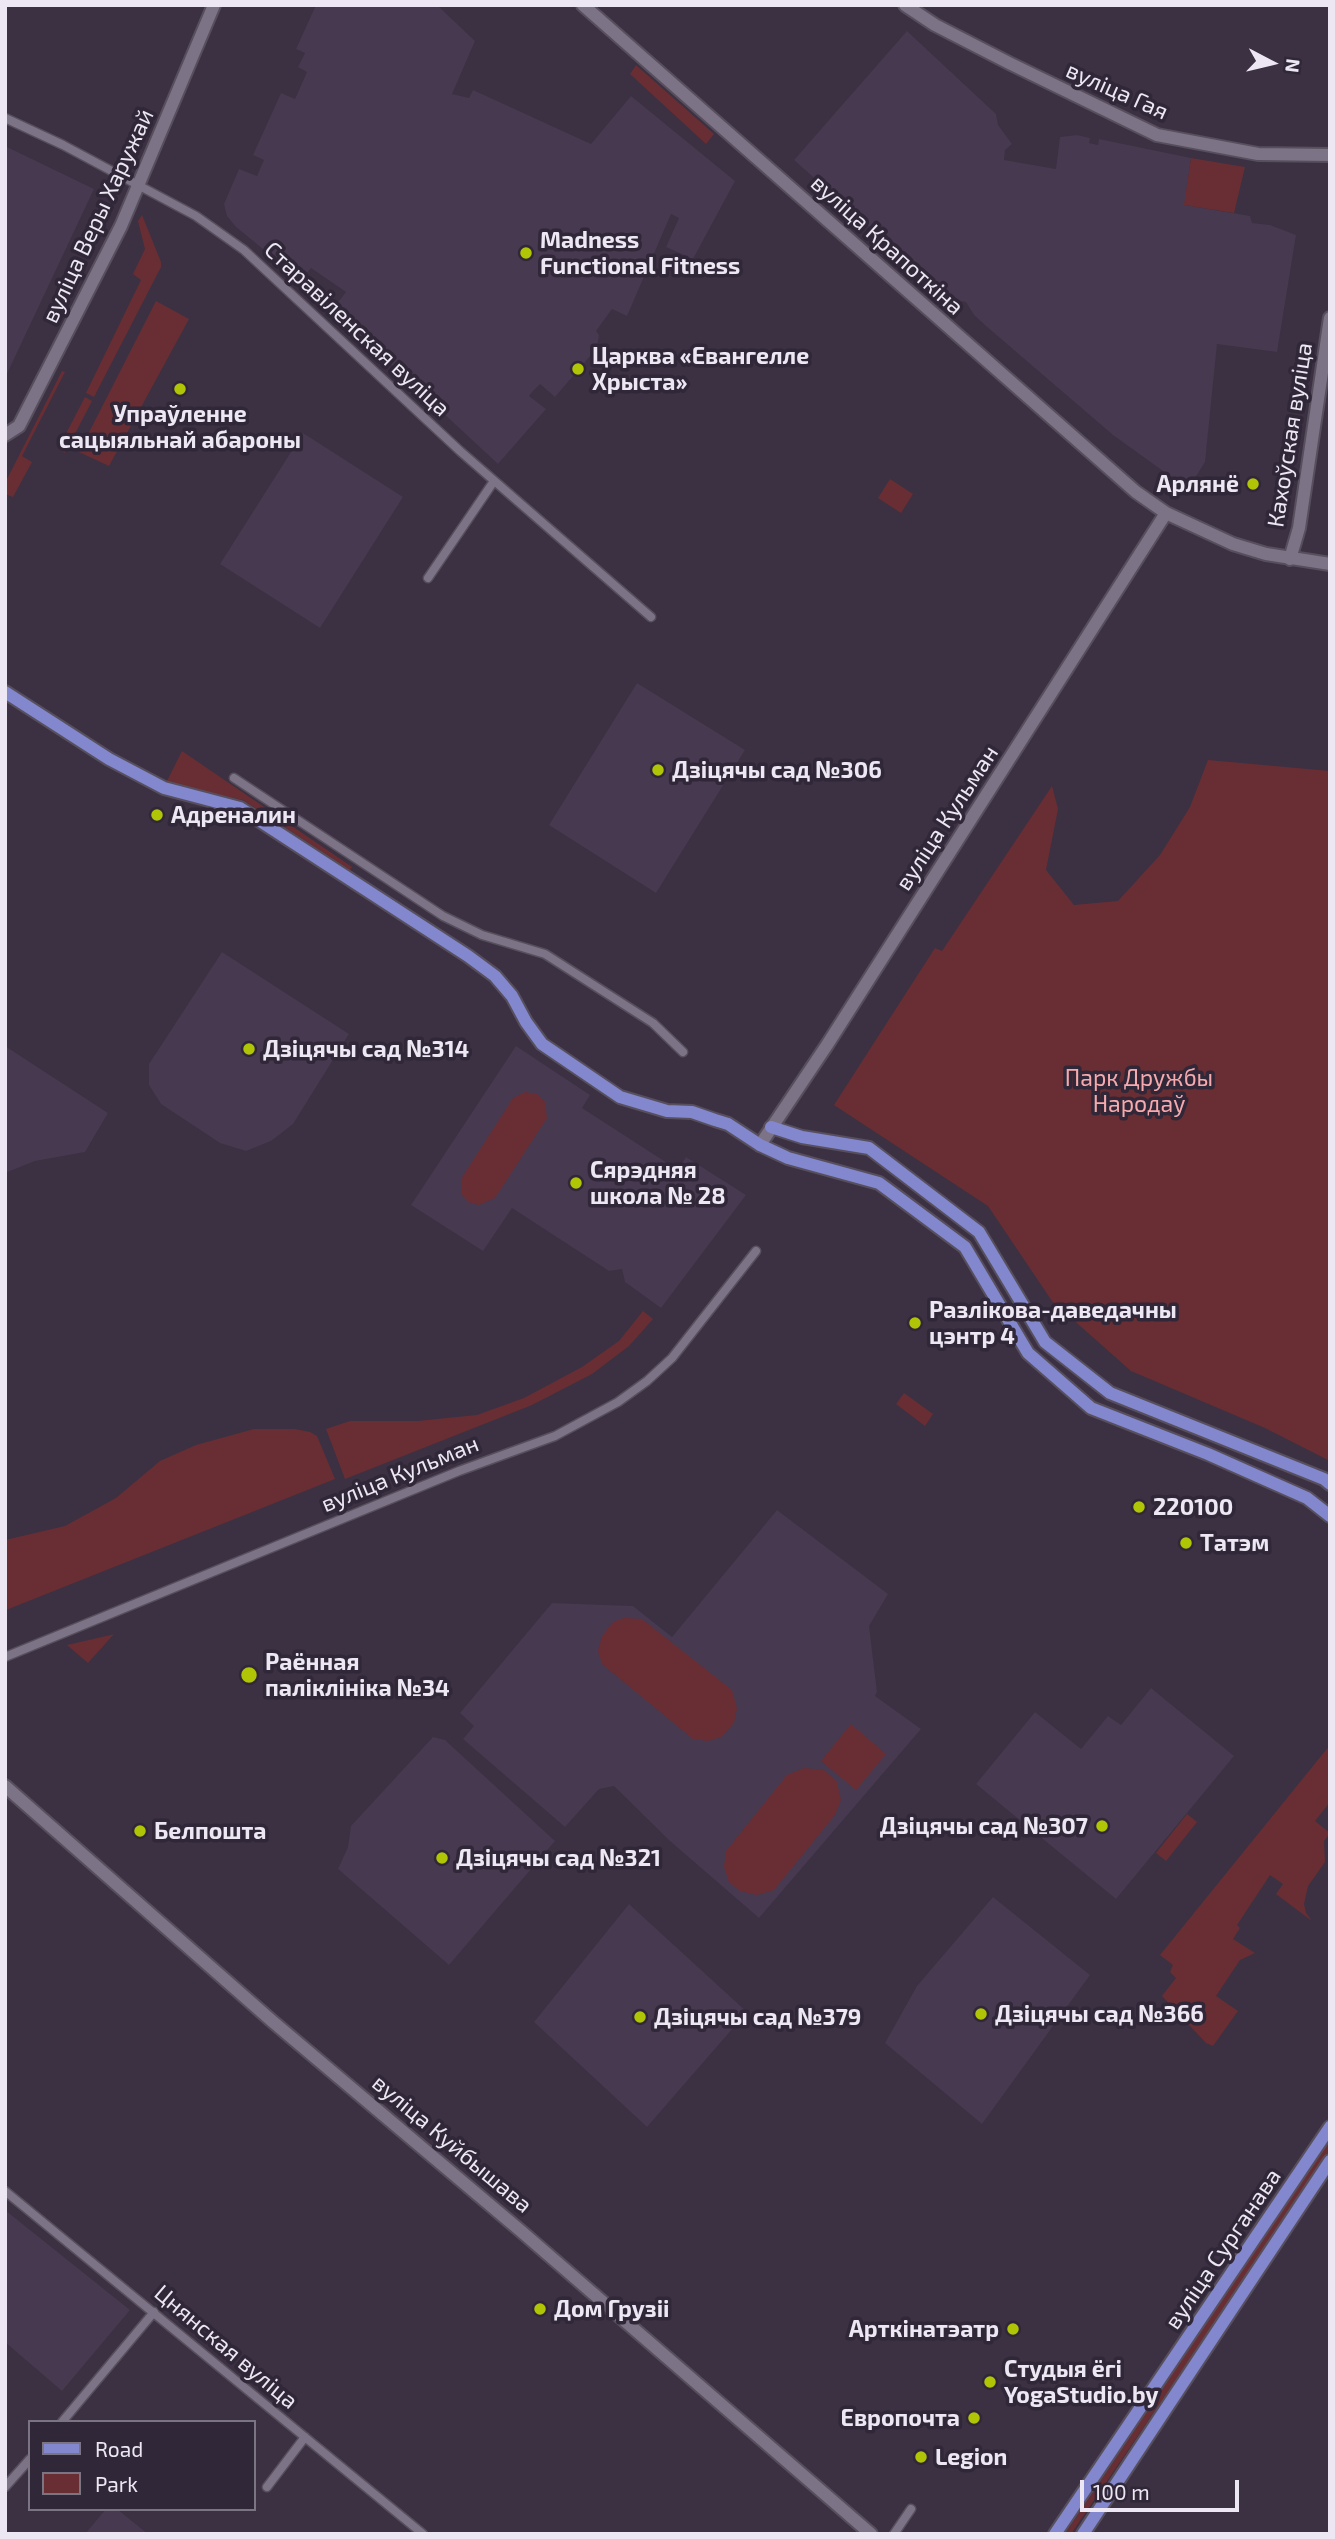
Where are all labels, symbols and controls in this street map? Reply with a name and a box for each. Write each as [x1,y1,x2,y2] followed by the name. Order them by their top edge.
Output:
[1237,28,1307,98] north arrow
[1062,56,1172,126] street label: вуліца Гая
[1281,57,1306,74] text: N
[36,105,160,327] street label: вуліца Веры Харужай
[805,169,969,321] street label: вуліца Крапоткіна
[540,226,740,280] place label: Madness Functional Fitness
[259,236,455,422] street label: Старавіленская вуліца
[518,245,534,261] marker: Madness Functional Fitness
[1262,341,1318,529] street label: Кахоўская вуліца
[592,342,809,396] place label: Царква «Евангелле Хрыста»
[570,361,586,377] marker: Царква «Евангелле Хрыста»
[172,381,188,397] marker: Упраўленне сацыяльнай абароны
[59,400,301,454] place label: Упраўленне сацыяльнай абароны
[1157,470,1239,498] place label: Арлянё
[1245,476,1261,492] marker: Арлянё
[890,740,1004,896] street label: вуліца Кульман
[672,756,882,784] place label: Дзіцячы сад №306
[650,762,666,778] marker: Дзіцячы сад №306
[171,801,296,829] place label: Адреналин
[149,807,165,823] marker: Адреналин
[263,1035,469,1063] place label: Дзіцячы сад №314
[241,1041,257,1057] marker: Дзіцячы сад №314
[1065,1064,1213,1118] park label: Парк Дружбы Народаў
[590,1156,726,1210] place label: Сярэдняя школа № 28
[568,1175,584,1191] marker: Сярэдняя школа № 28
[929,1296,1177,1350] place label: Разлікова-даведачны цэнтр 4
[907,1315,923,1331] marker: Разлікова-даведачны цэнтр 4
[317,1430,483,1518] street label: вуліца Кульман
[1153,1493,1233,1521] place label: 220100
[1131,1499,1147,1515] marker: 220100
[1200,1529,1269,1557] place label: Татэм
[1178,1535,1194,1551] marker: Татэм
[265,1648,450,1702] place label: Раённая паліклініка №34
[239,1665,259,1685] marker: Раённая паліклініка №34
[880,1812,1088,1840] place label: Дзіцячы сад №307
[154,1817,267,1845] place label: Белпошта
[1094,1818,1110,1834] marker: Дзіцячы сад №307
[132,1823,148,1839] marker: Белпошта
[456,1844,661,1872] place label: Дзіцячы сад №321
[434,1850,450,1866] marker: Дзіцячы сад №321
[995,2000,1204,2028] place label: Дзіцячы сад №366
[654,2003,861,2031] place label: Дзіцячы сад №379
[973,2006,989,2022] marker: Дзіцячы сад №366
[632,2009,648,2025] marker: Дзіцячы сад №379
[367,2069,537,2219] street label: вуліца Куйбышава
[1159,2163,1287,2335] street label: вуліца Сурганава
[149,2279,303,2415] street label: Цнянская вуліца
[554,2295,670,2323] place label: Дом Грузіі
[532,2301,548,2317] marker: Дом Грузіі
[849,2315,999,2343] place label: Арткінатэатр
[1005,2321,1021,2337] marker: Арткінатэатр
[1004,2355,1159,2409] place label: Студыя ёгі YogaStudio.by
[982,2374,998,2390] marker: Студыя ёгі YogaStudio.by
[841,2404,960,2432] place label: Европочта
[966,2410,982,2426] marker: Европочта
[28,2420,256,2511] legend
[95,2436,143,2461] text: Road
[935,2443,1007,2471] place label: Legion
[913,2449,929,2465] marker: Legion
[1083,2466,1242,2510] scale bar
[95,2471,138,2496] text: Park
[1093,2479,1150,2504] text: 100 m

